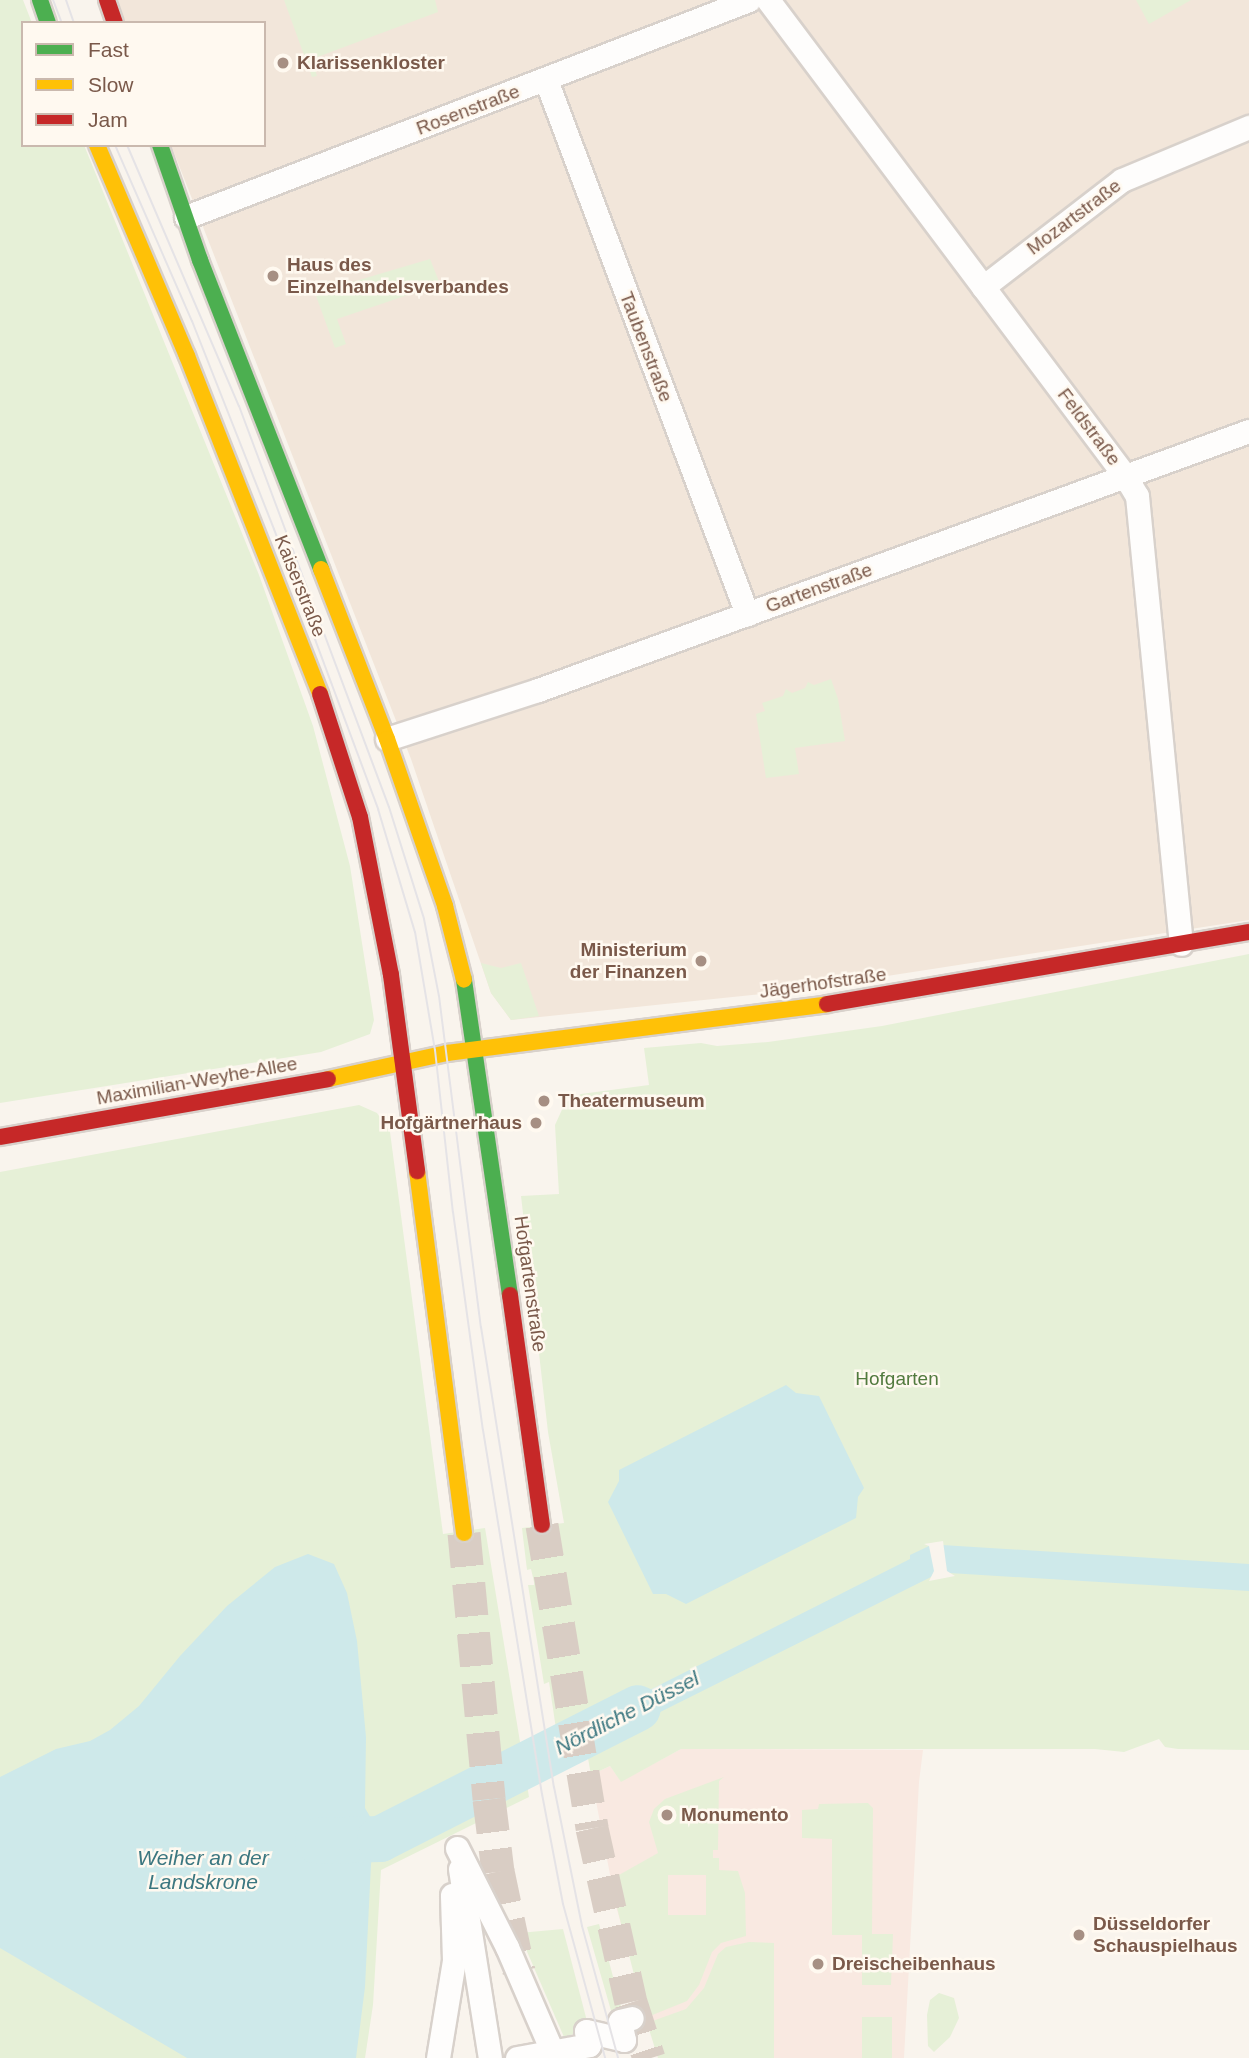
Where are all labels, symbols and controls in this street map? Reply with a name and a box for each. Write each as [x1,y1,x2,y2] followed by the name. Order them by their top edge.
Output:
[21,21,266,147] legend
[88,38,129,61] text: Fast
[297,52,445,74] place label: Klarissenkloster
[275,55,291,71] marker: Klarissenkloster
[88,73,134,96] text: Slow
[413,80,523,140] street label: Rosenstraße
[88,108,128,131] text: Jam
[1022,174,1126,260] street label: Mozartstraße
[287,254,509,298] place label: Haus des Einzelhandelsverbandes
[265,268,281,284] marker: Haus des Einzelhandelsverbandes
[615,289,677,405] street label: Taubenstraße
[1053,384,1125,470] street label: Feldstraße
[269,532,331,640] street label: Kaiserstraße
[763,558,875,618] street label: Gartenstraße
[570,939,687,983] place label: Ministerium der Finanzen
[693,953,709,969] marker: Ministerium der Finanzen
[758,963,888,1003] street label: Jägerhofstraße
[95,1052,299,1110] street label: Maximilian-Weyhe-Allee
[558,1090,705,1112] place label: Theatermuseum
[536,1093,552,1109] marker: Theatermuseum
[381,1112,522,1134] place label: Hofgärtnerhaus
[528,1115,544,1131] marker: Hofgärtnerhaus
[509,1214,551,1354] street label: Hofgartenstraße
[855,1368,939,1390] park label: Hofgarten
[551,1666,703,1760] water label: Nördliche Düssel
[681,1804,789,1826] place label: Monumento
[659,1807,675,1823] marker: Monumento
[137,1845,269,1895] water label: Weiher an der Landskrone
[1093,1913,1238,1957] place label: Düsseldorfer Schauspielhaus
[1071,1927,1087,1943] marker: Düsseldorfer Schauspielhaus
[832,1953,996,1975] place label: Dreischeibenhaus
[810,1956,826,1972] marker: Dreischeibenhaus

